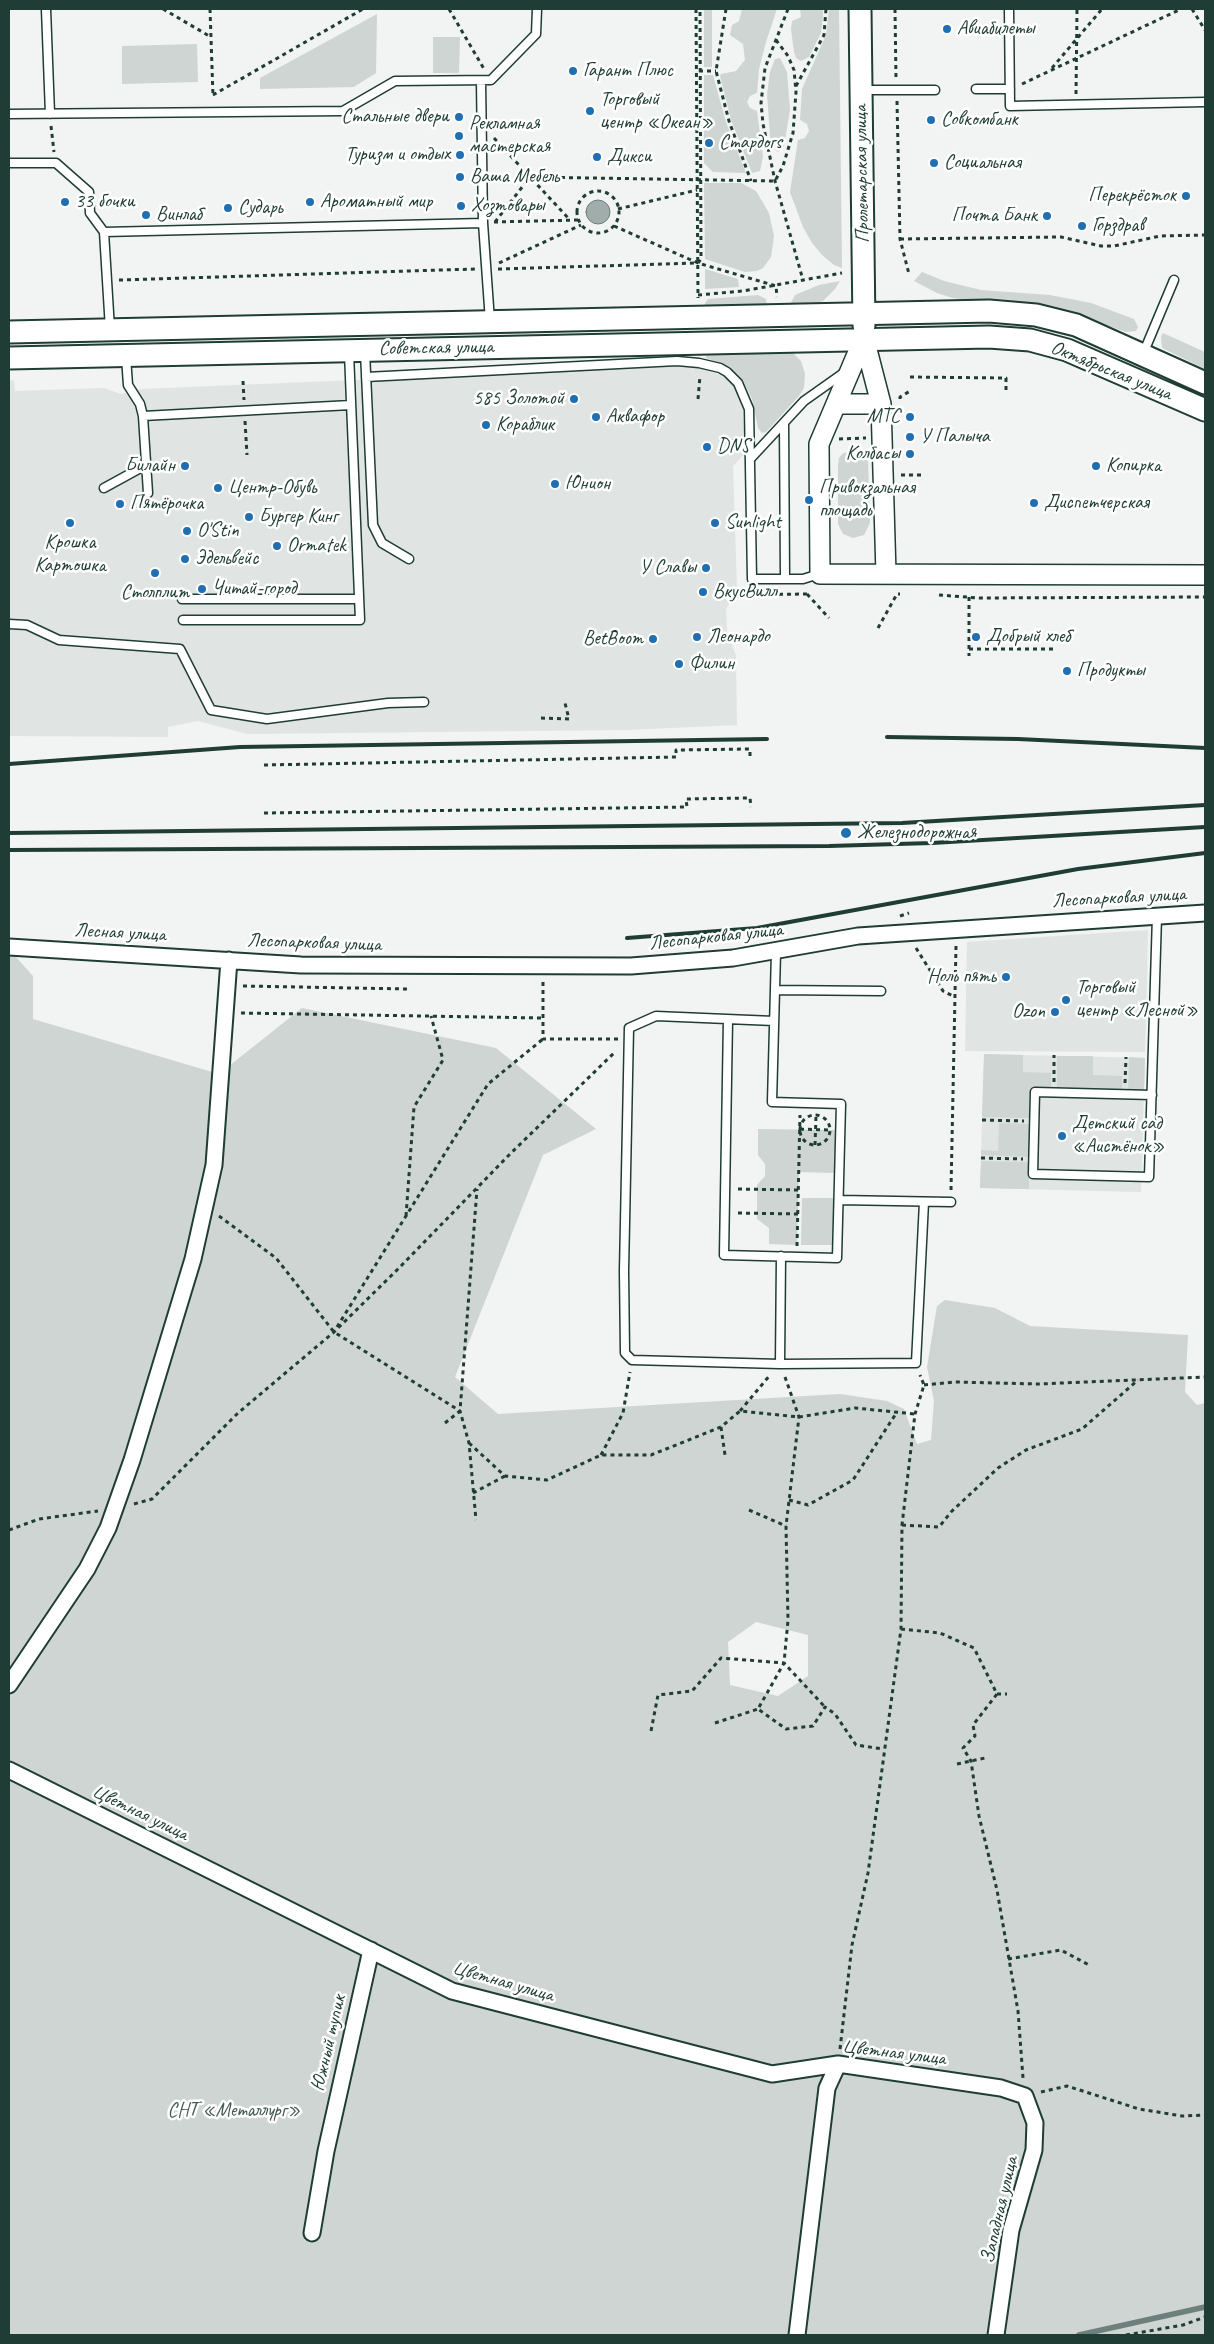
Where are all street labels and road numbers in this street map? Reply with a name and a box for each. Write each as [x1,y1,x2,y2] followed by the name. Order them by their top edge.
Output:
[849,105,875,243] street label: Пролетарская улица
[378,335,494,361] street label: Советская улица
[1047,336,1175,406] street label: Октябрьская улица
[1051,883,1187,913] street label: Лесопарковая улица
[648,918,784,956] street label: Лесопарковая улица
[74,919,166,947] street label: Лесная улица
[247,929,381,957] street label: Лесопарковая улица
[88,1779,192,1847] street label: Цветная улица
[450,1956,556,2008] street label: Цветная улица
[306,1992,352,2094] street label: Южный тупик
[841,2035,947,2071] street label: Цветная улица
[976,2154,1024,2266] street label: Западная улица

